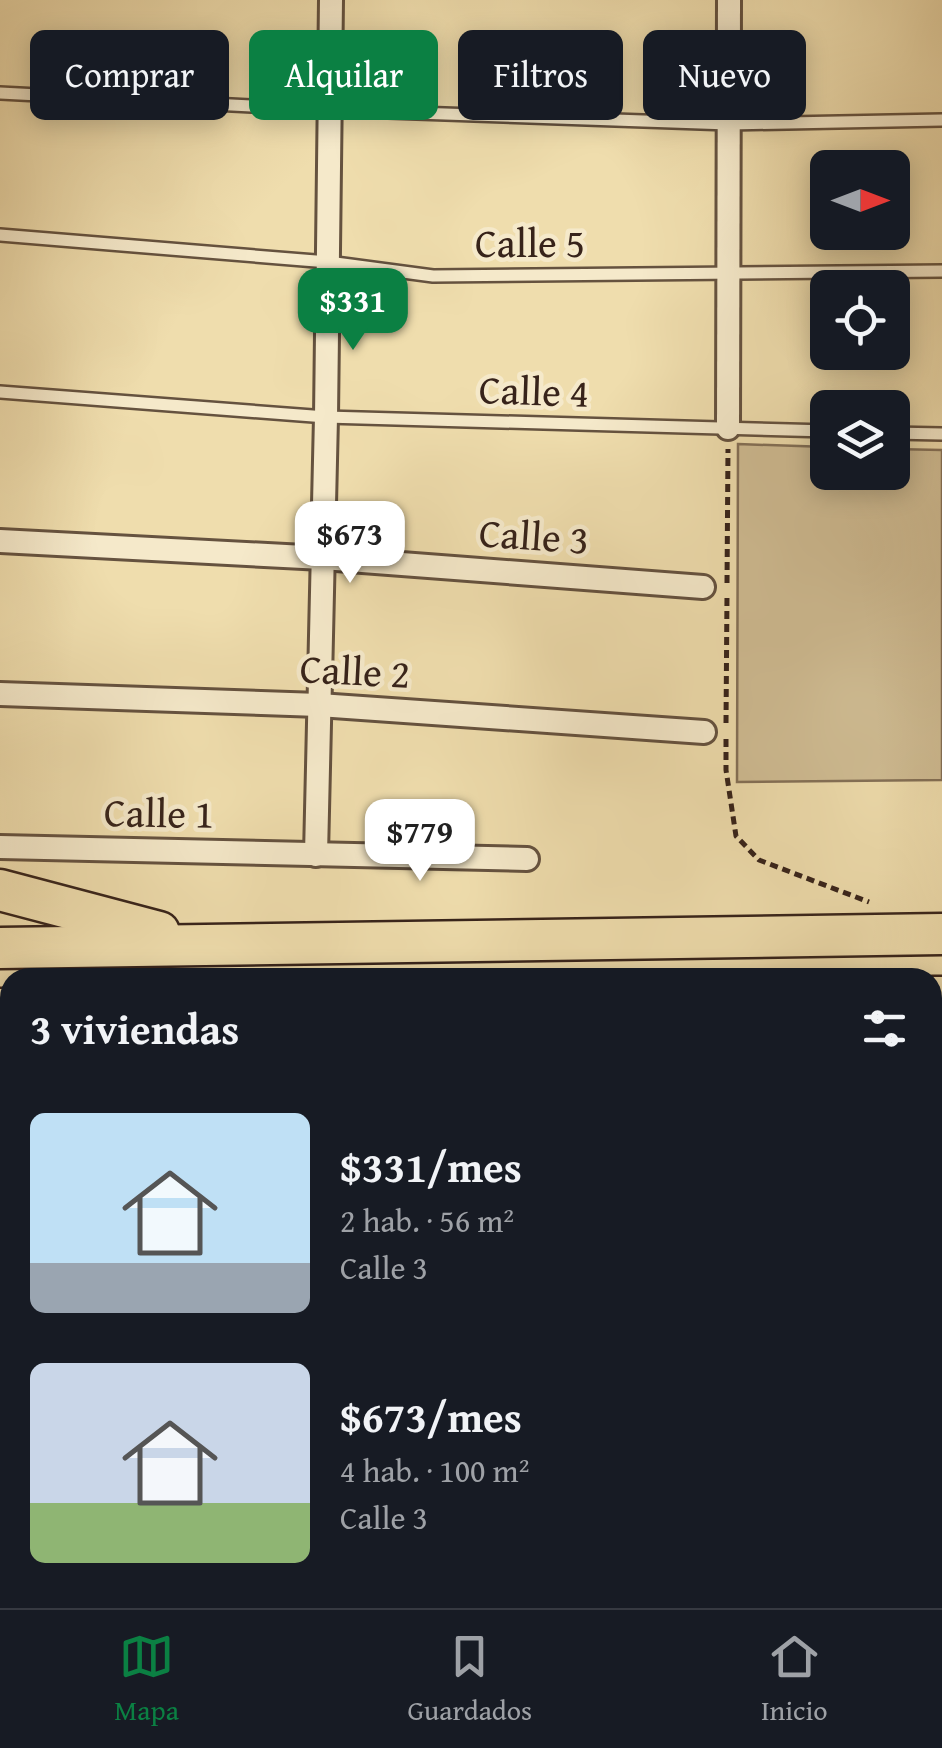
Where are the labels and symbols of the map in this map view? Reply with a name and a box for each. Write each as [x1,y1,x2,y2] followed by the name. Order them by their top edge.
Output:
[810,150,910,250] north arrow
[475,213,585,272] street label: Calle 5
[294,268,412,353] pin: $331
[478,359,590,422] street label: Calle 4
[291,501,409,586] pin: $673
[477,502,591,569] street label: Calle 3
[299,638,411,703] street label: Calle 2
[104,782,214,843] street label: Calle 1
[361,799,479,884] pin: $779

